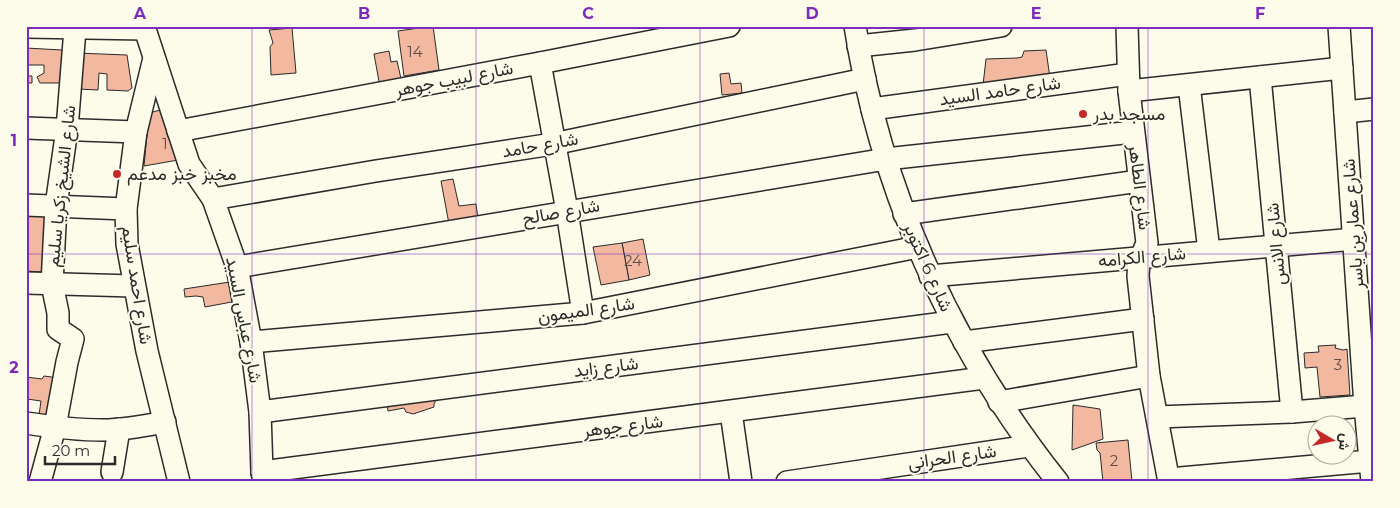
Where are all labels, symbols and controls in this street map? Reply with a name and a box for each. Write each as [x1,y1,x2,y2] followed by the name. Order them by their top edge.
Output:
[133,4,147,23] text: A
[358,4,370,23] text: B
[582,4,594,23] text: C
[805,4,819,23] text: D
[1031,4,1041,23] text: E
[1255,4,1265,23] text: F
[407,42,423,61] house number: 14
[392,57,515,102] street label: شارع لبيب جوهر
[938,72,1062,111] street label: شارع حامد السيد
[1092,103,1165,125] place label: مسجد بدر
[42,104,81,268] street label: شارع الشيخ زكريا سليم
[1077,108,1089,120] marker: مسجد بدر
[500,127,580,163] street label: شارع حامد
[11,131,17,150] text: 1
[162,134,168,153] house number: 1
[1123,142,1156,231] street label: شارع الطاهر
[1337,158,1370,291] street label: شارع عمار بن ياسر
[127,163,237,186] place label: مخبز خبز مدعم
[111,168,123,180] marker: مخبز خبز مدعم
[521,194,602,231] street label: شارع صالح
[1261,202,1292,286] street label: شارع الانس
[897,218,957,316] street label: شارع 6 اكتوبر
[116,224,157,346] street label: شارع احمد سليم
[1097,242,1187,273] street label: شارع الكرامه
[624,251,642,270] house number: 24
[220,255,267,385] street label: شارع عباس السيد
[536,292,636,329] street label: شارع الميمون
[572,352,640,383] street label: شارع زايد
[1334,355,1342,374] house number: 3
[9,358,19,377] text: 2
[581,410,664,443] street label: شارع جوهر
[1308,416,1358,466] north arrow
[1335,432,1355,452] text: ش
[45,433,115,465] scale bar
[906,440,998,475] street label: شارع الحرانى
[52,441,90,460] text: 20 m
[1110,451,1118,470] house number: 2

